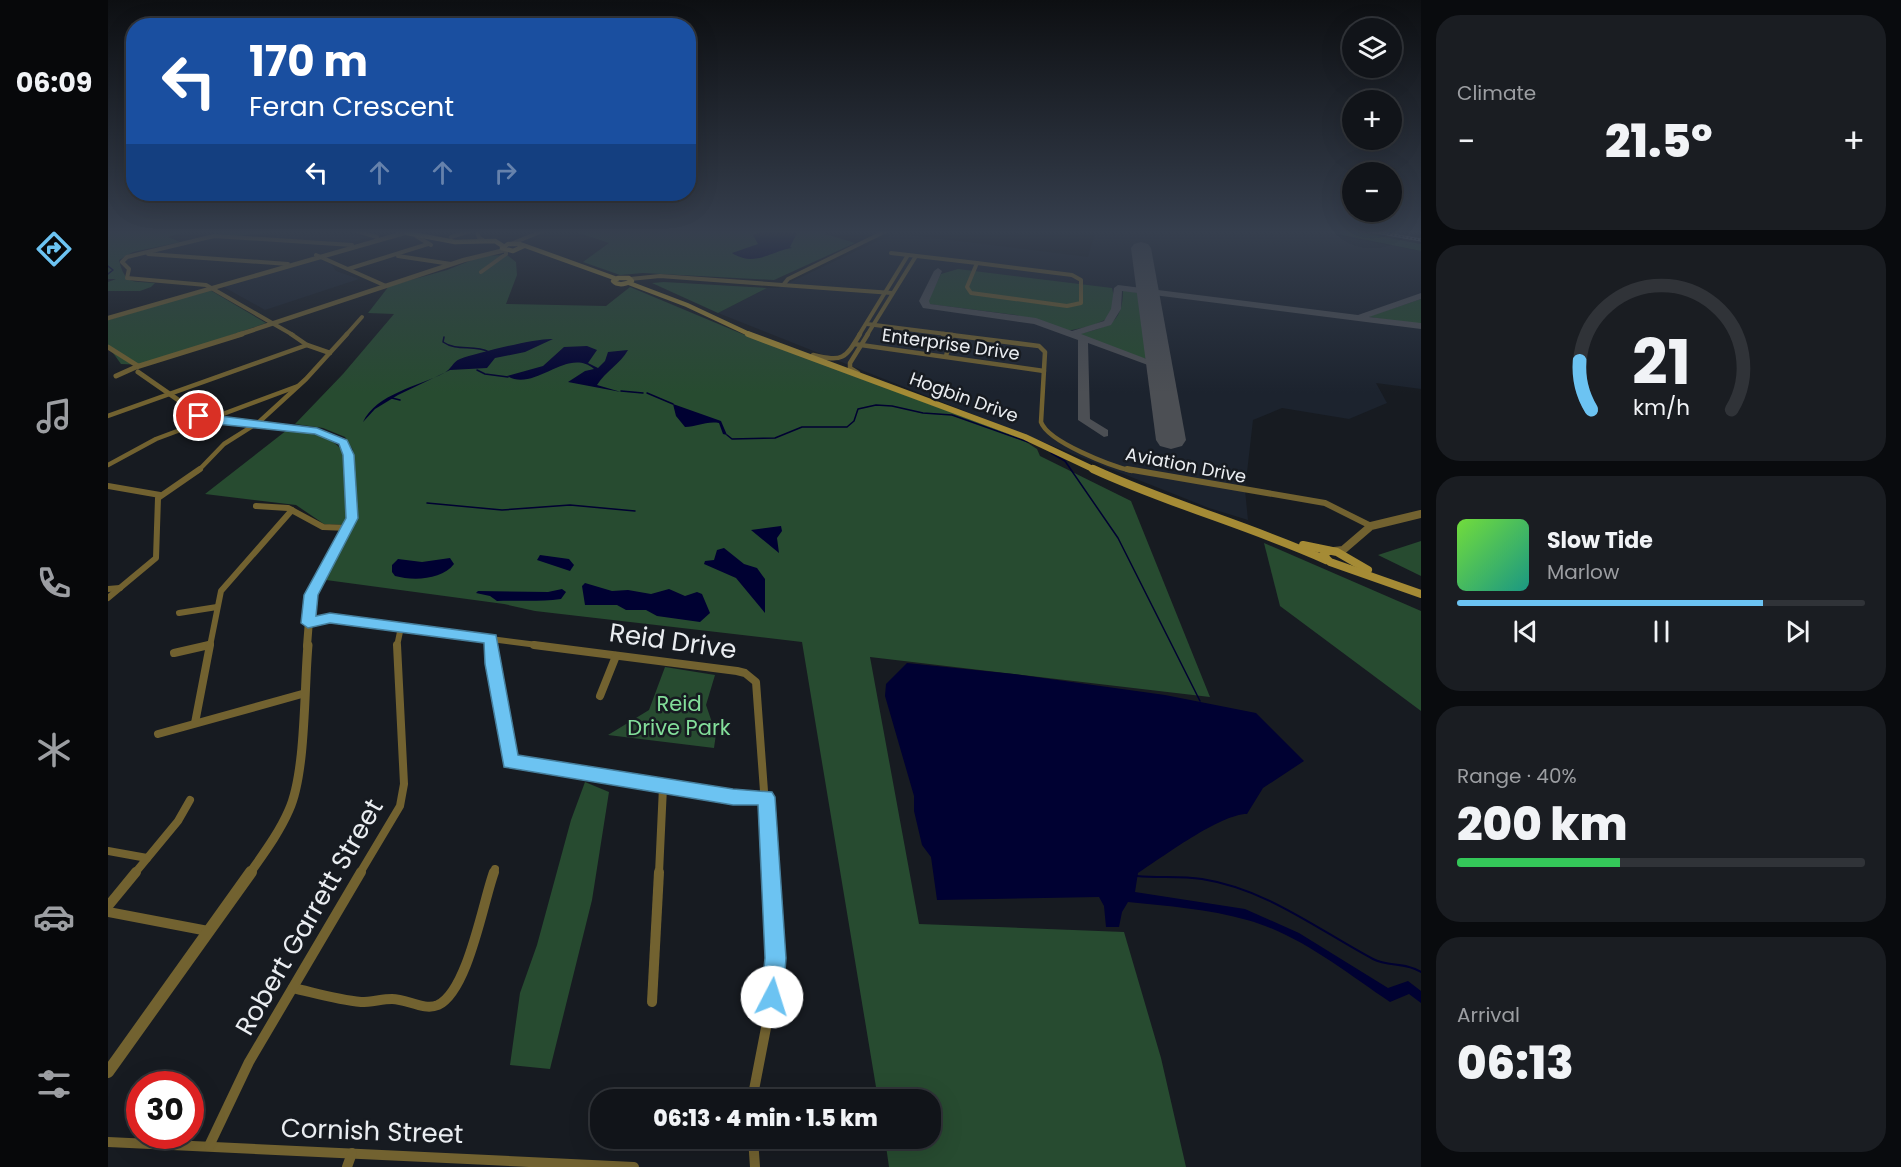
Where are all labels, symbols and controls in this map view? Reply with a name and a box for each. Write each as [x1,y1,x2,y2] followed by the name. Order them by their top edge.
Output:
[1342,18,1402,222] map controls
[1342,18,1402,78] button: layers
[249,32,368,91] text: 170 m
[150,42,228,120] icon: left
[16,64,92,101] text: 06:09
[1457,79,1536,107] text: Climate
[249,88,454,125] text: Feran Crescent
[1342,90,1402,150] button: +
[1605,110,1713,173] text: 21.5°
[1457,118,1475,165] text: −
[1842,118,1865,165] text: +
[300,156,333,189] icon: left
[363,156,396,189] icon: ahead
[426,156,459,189] icon: ahead
[489,156,522,189] icon: right
[1342,162,1402,222] button: −
[33,228,75,270] icon: directions
[1631,318,1691,406] text: 21
[880,322,1022,366] street label: Enterprise Drive
[906,366,1022,428] street label: Hogbin Drive
[173,390,224,441] pin
[1632,393,1690,424] text: km/h
[33,395,75,437] icon: music
[182,399,215,432] icon: arrive
[1123,441,1249,489] street label: Aviation Drive
[1547,525,1653,556] text: Slow Tide
[1547,558,1619,586] text: Marlow
[33,562,75,604] icon: phone
[607,614,739,668] street label: Reid Drive
[1509,615,1542,648] icon: previous
[1645,615,1678,648] icon: pause
[1781,615,1814,648] icon: next
[627,689,731,742] park label: Reid Drive Park
[33,729,75,771] icon: climate
[1457,762,1577,790] text: Range · 40%
[227,792,391,1042] street label: Robert Garrett Street
[1457,793,1627,856] text: 200 km
[33,896,75,938] icon: car
[740,965,804,1029] position arrow
[1457,1001,1520,1029] text: Arrival
[1457,1032,1574,1095] text: 06:13
[33,1063,75,1105] icon: filters
[126,1071,204,1149] speed limit sign: 30
[653,1103,878,1134] text: 06:13 · 4 min · 1.5 km
[280,1110,464,1152] street label: Cornish Street

